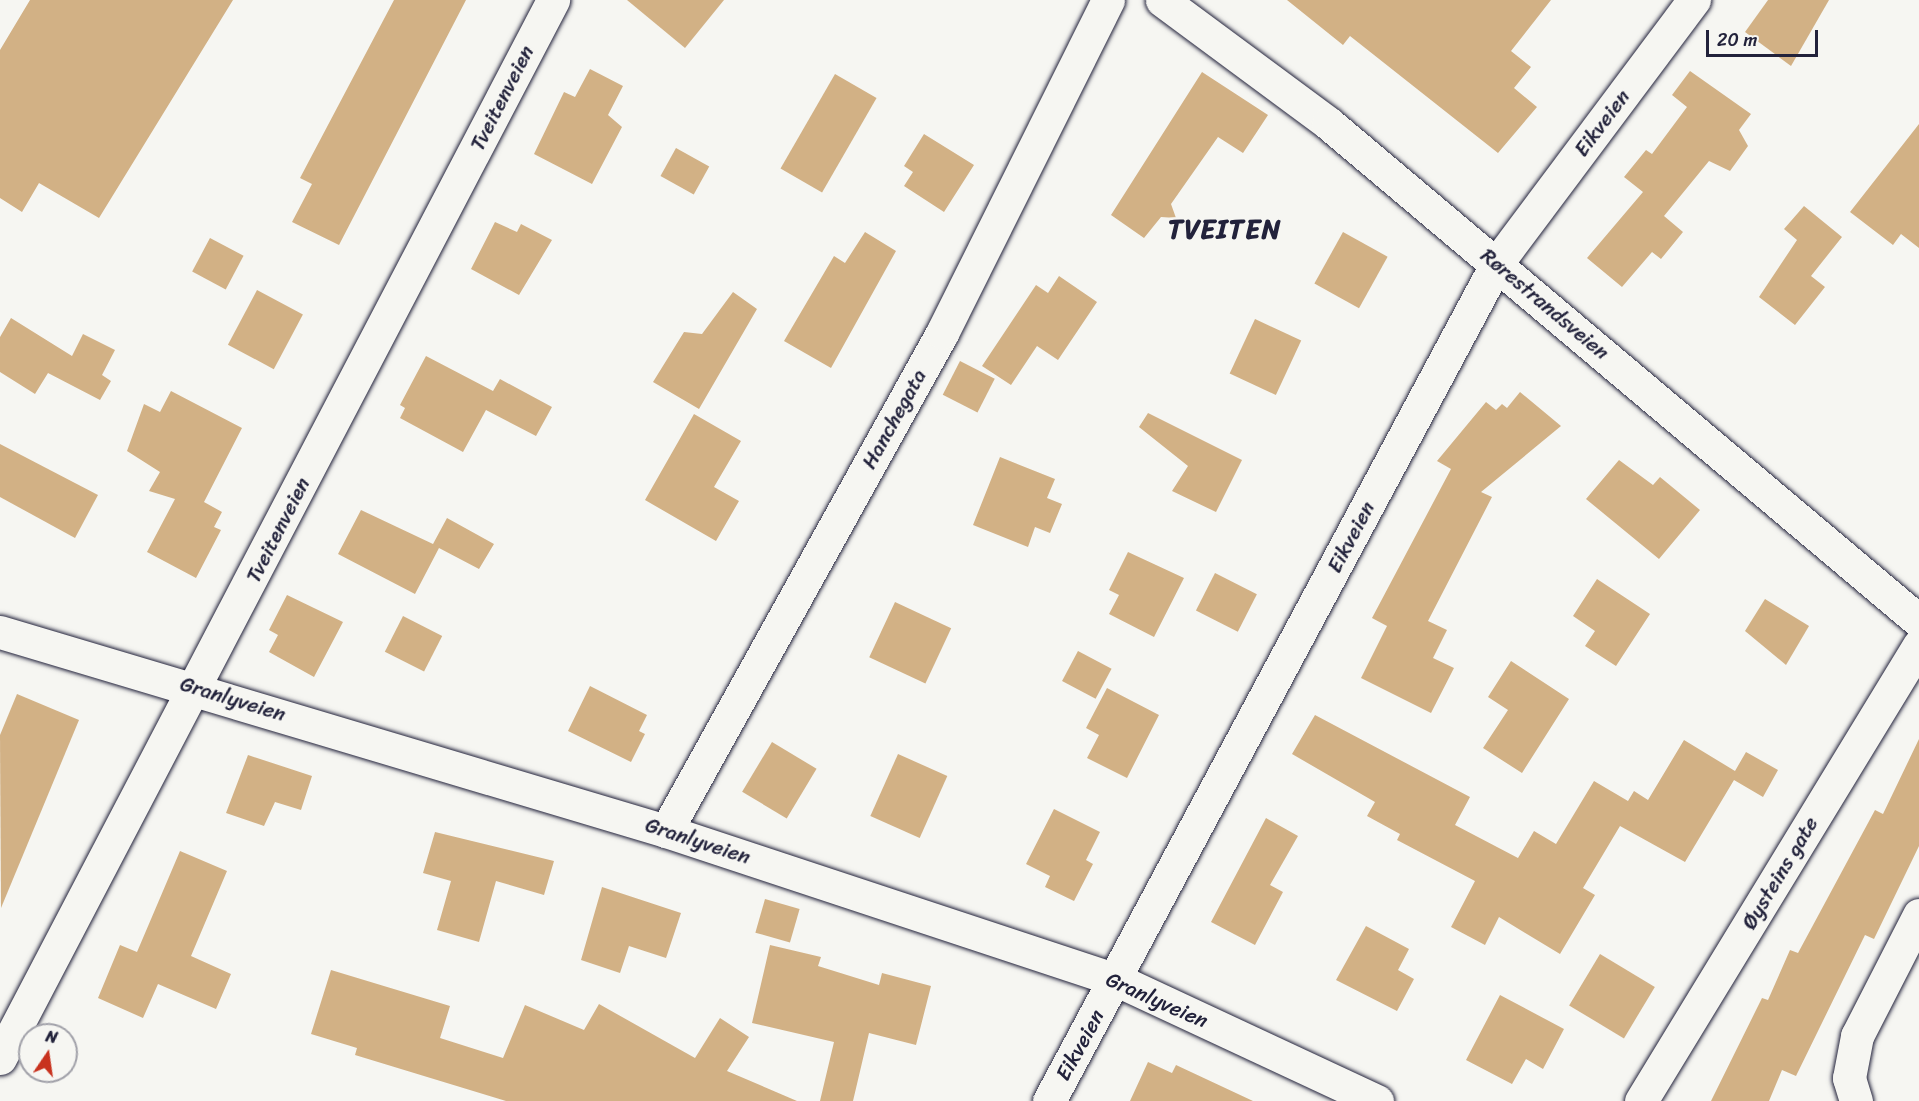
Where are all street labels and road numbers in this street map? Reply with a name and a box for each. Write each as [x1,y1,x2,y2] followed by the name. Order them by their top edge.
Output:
[465,41,539,155] street label: Tveitenveien
[1569,85,1635,161] street label: Eikveien
[1476,243,1614,365] street label: Rørestrandsveien
[856,365,932,473] street label: Hanchegata
[241,473,315,587] street label: Tveitenveien
[1322,497,1380,577] street label: Eikveien
[177,671,289,727] street label: Granlyveien
[642,812,754,870] street label: Granlyveien
[1737,812,1823,934] street label: Øysteins gate
[1102,966,1212,1034] street label: Granlyveien
[1050,1005,1110,1085] street label: Eikveien

